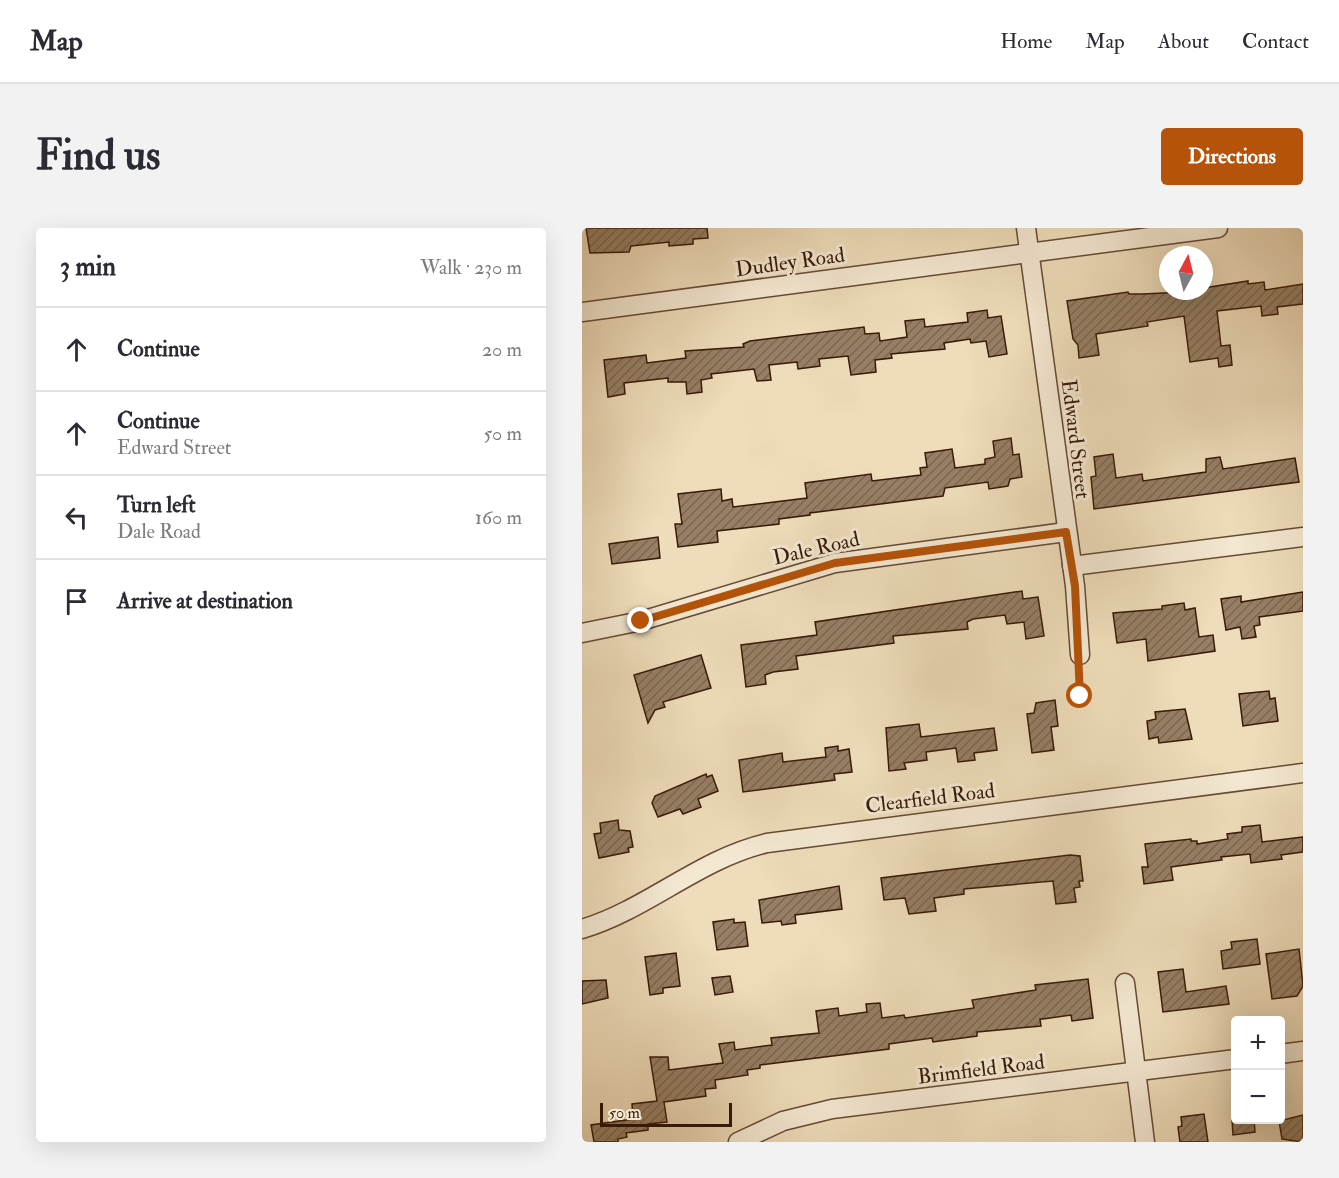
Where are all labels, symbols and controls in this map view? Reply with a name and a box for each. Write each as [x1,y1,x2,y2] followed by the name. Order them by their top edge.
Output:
[30,24,83,59] text: Map
[1000,28,1052,55] text: Home
[1085,28,1125,55] text: Map
[1158,28,1209,55] text: About
[1242,28,1309,55] text: Contact
[1161,128,1303,185] button: Directions
[36,130,160,182] text: Find us
[734,241,847,284] street label: Dudley Road
[1159,246,1213,300] north arrow
[60,251,116,283] text: 3 min
[420,255,522,280] text: Walk · 230 m
[60,333,93,366] icon: ahead
[117,335,200,363] text: Continue
[482,337,522,362] text: 20 m
[1055,378,1096,500] street label: Edward Street
[117,407,200,435] text: Continue
[60,417,93,450] icon: ahead
[483,421,522,446] text: 50 m
[117,435,231,460] text: Edward Street
[117,491,196,519] text: Turn left
[60,501,93,534] icon: left
[475,505,522,530] text: 160 m
[117,519,201,544] text: Dale Road
[770,525,863,572] street label: Dale Road
[60,585,93,618] icon: arrive
[117,587,293,615] text: Arrive at destination
[627,607,653,633] route end
[1066,682,1092,708] route start
[864,777,997,820] street label: Clearfield Road
[1231,1016,1285,1124] map controls
[1231,1016,1285,1070] button: +
[916,1048,1047,1091] street label: Brimfield Road
[1231,1070,1285,1124] button: −
[600,1100,732,1128] scale bar
[609,1103,640,1123] text: 50 m

